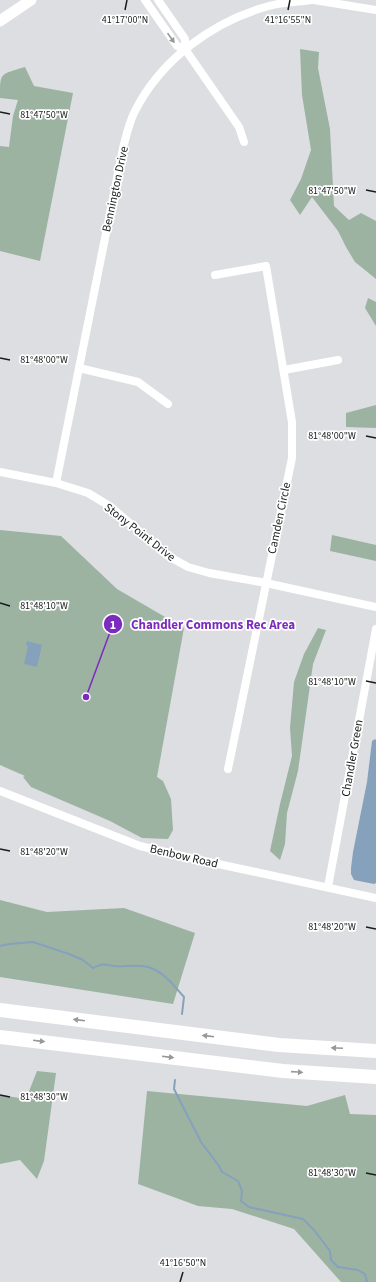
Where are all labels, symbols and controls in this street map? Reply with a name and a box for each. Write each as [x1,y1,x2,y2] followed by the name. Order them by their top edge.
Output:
[102,13,148,27] text: 41°17'00"N
[265,13,311,27] text: 41°16'55"N
[167,33,175,43] one-way arrow
[20,108,68,122] text: 81°47'50"W
[98,145,133,233] street label: Bennington Drive
[308,184,356,198] text: 81°47'50"W
[20,353,68,367] text: 81°48'00"W
[308,429,356,443] text: 81°48'00"W
[264,481,295,555] street label: Camden Circle
[101,499,179,566] street label: Stony Point Drive
[20,599,68,613] text: 81°48'10"W
[103,612,303,637] callout: Chandler Commons Rec Area
[131,616,295,634] text: Chandler Commons Rec Area
[110,617,116,634] text: 1
[308,675,356,689] text: 81°48'10"W
[337,718,368,798] street label: Chandler Green
[148,840,220,873] street label: Benbow Road
[20,845,68,859] text: 81°48'20"W
[308,920,356,934] text: 81°48'20"W
[73,1017,85,1023] one-way arrow
[202,1033,214,1039] one-way arrow
[33,1038,45,1044] one-way arrow
[331,1045,343,1052] one-way arrow
[162,1054,174,1060] one-way arrow
[291,1069,303,1076] one-way arrow
[20,1090,68,1104] text: 81°48'30"W
[308,1166,356,1180] text: 81°48'30"W
[160,1256,206,1270] text: 41°16'50"N

